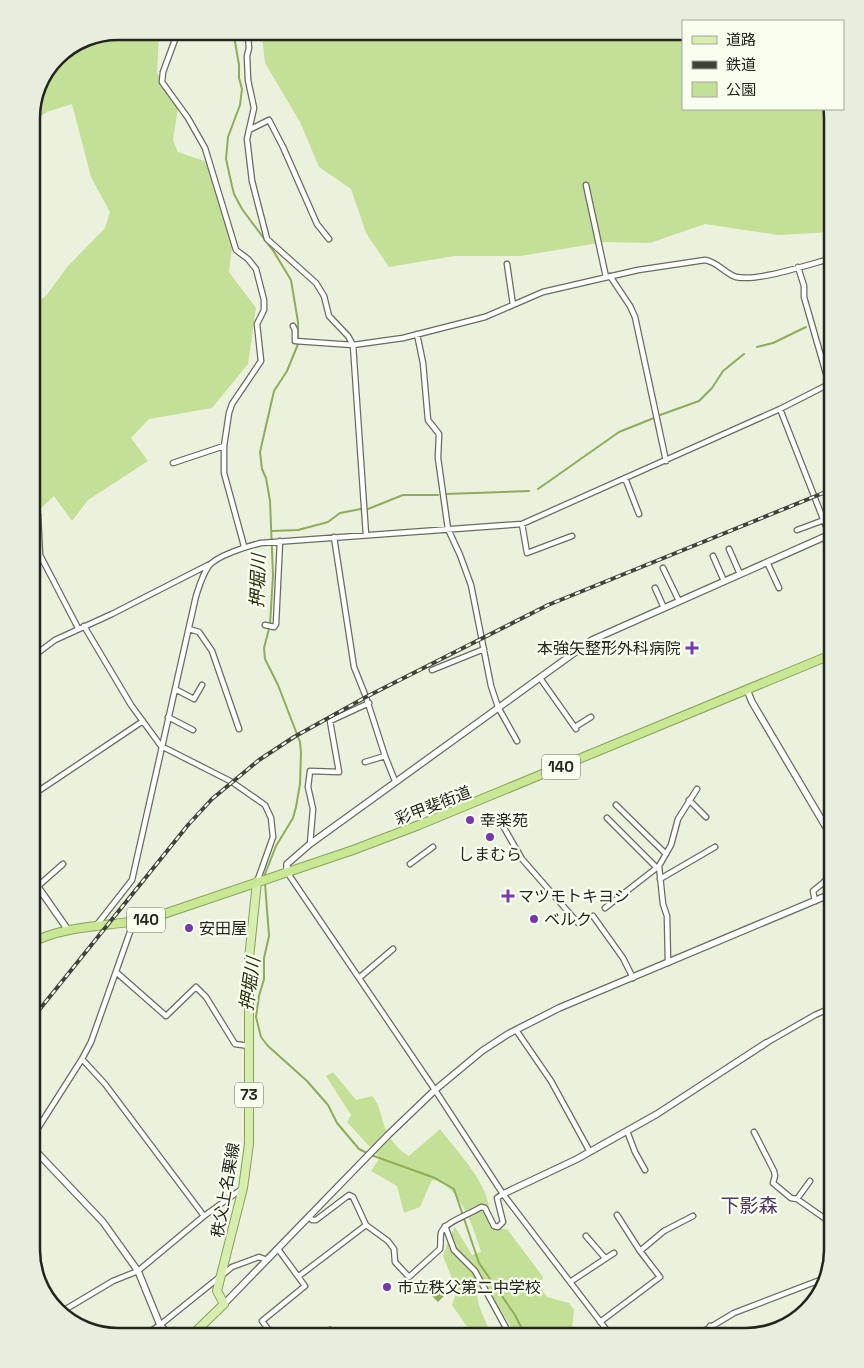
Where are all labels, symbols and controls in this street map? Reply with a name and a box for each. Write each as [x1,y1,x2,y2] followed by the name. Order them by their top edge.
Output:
[682,20,844,110] legend
[726,30,756,49] text: 道路
[726,55,756,74] text: 鉄道
[726,80,756,99] text: 公園
[245,552,270,608] water label: 押堀川
[537,638,681,659] place label: 本強矢整形外科病院
[685,641,699,655] marker: 本強矢整形外科病院
[542,754,580,780] road number: 140
[392,781,474,830] street label: 彩甲斐街道
[480,810,528,831] place label: 幸楽苑
[464,814,476,826] marker: 幸楽苑
[484,831,496,843] marker: しまむら
[458,844,522,865] place label: しまむら
[518,886,630,907] place label: マツモトキヨシ
[502,890,514,902] marker: マツモトキヨシ
[127,908,165,932] road number: 140
[544,909,592,930] place label: ベルク
[528,913,540,925] marker: ベルク
[199,918,247,939] place label: 安田屋
[183,922,195,934] marker: 安田屋
[234,954,265,1012] water label: 押堀川
[235,1082,263,1108] road number: 73
[207,1141,244,1239] street label: 秩父上名栗線
[720,1193,778,1218] district label: 下影森
[397,1277,541,1298] place label: 市立秩父第二中学校
[381,1281,393,1293] marker: 市立秩父第二中学校

